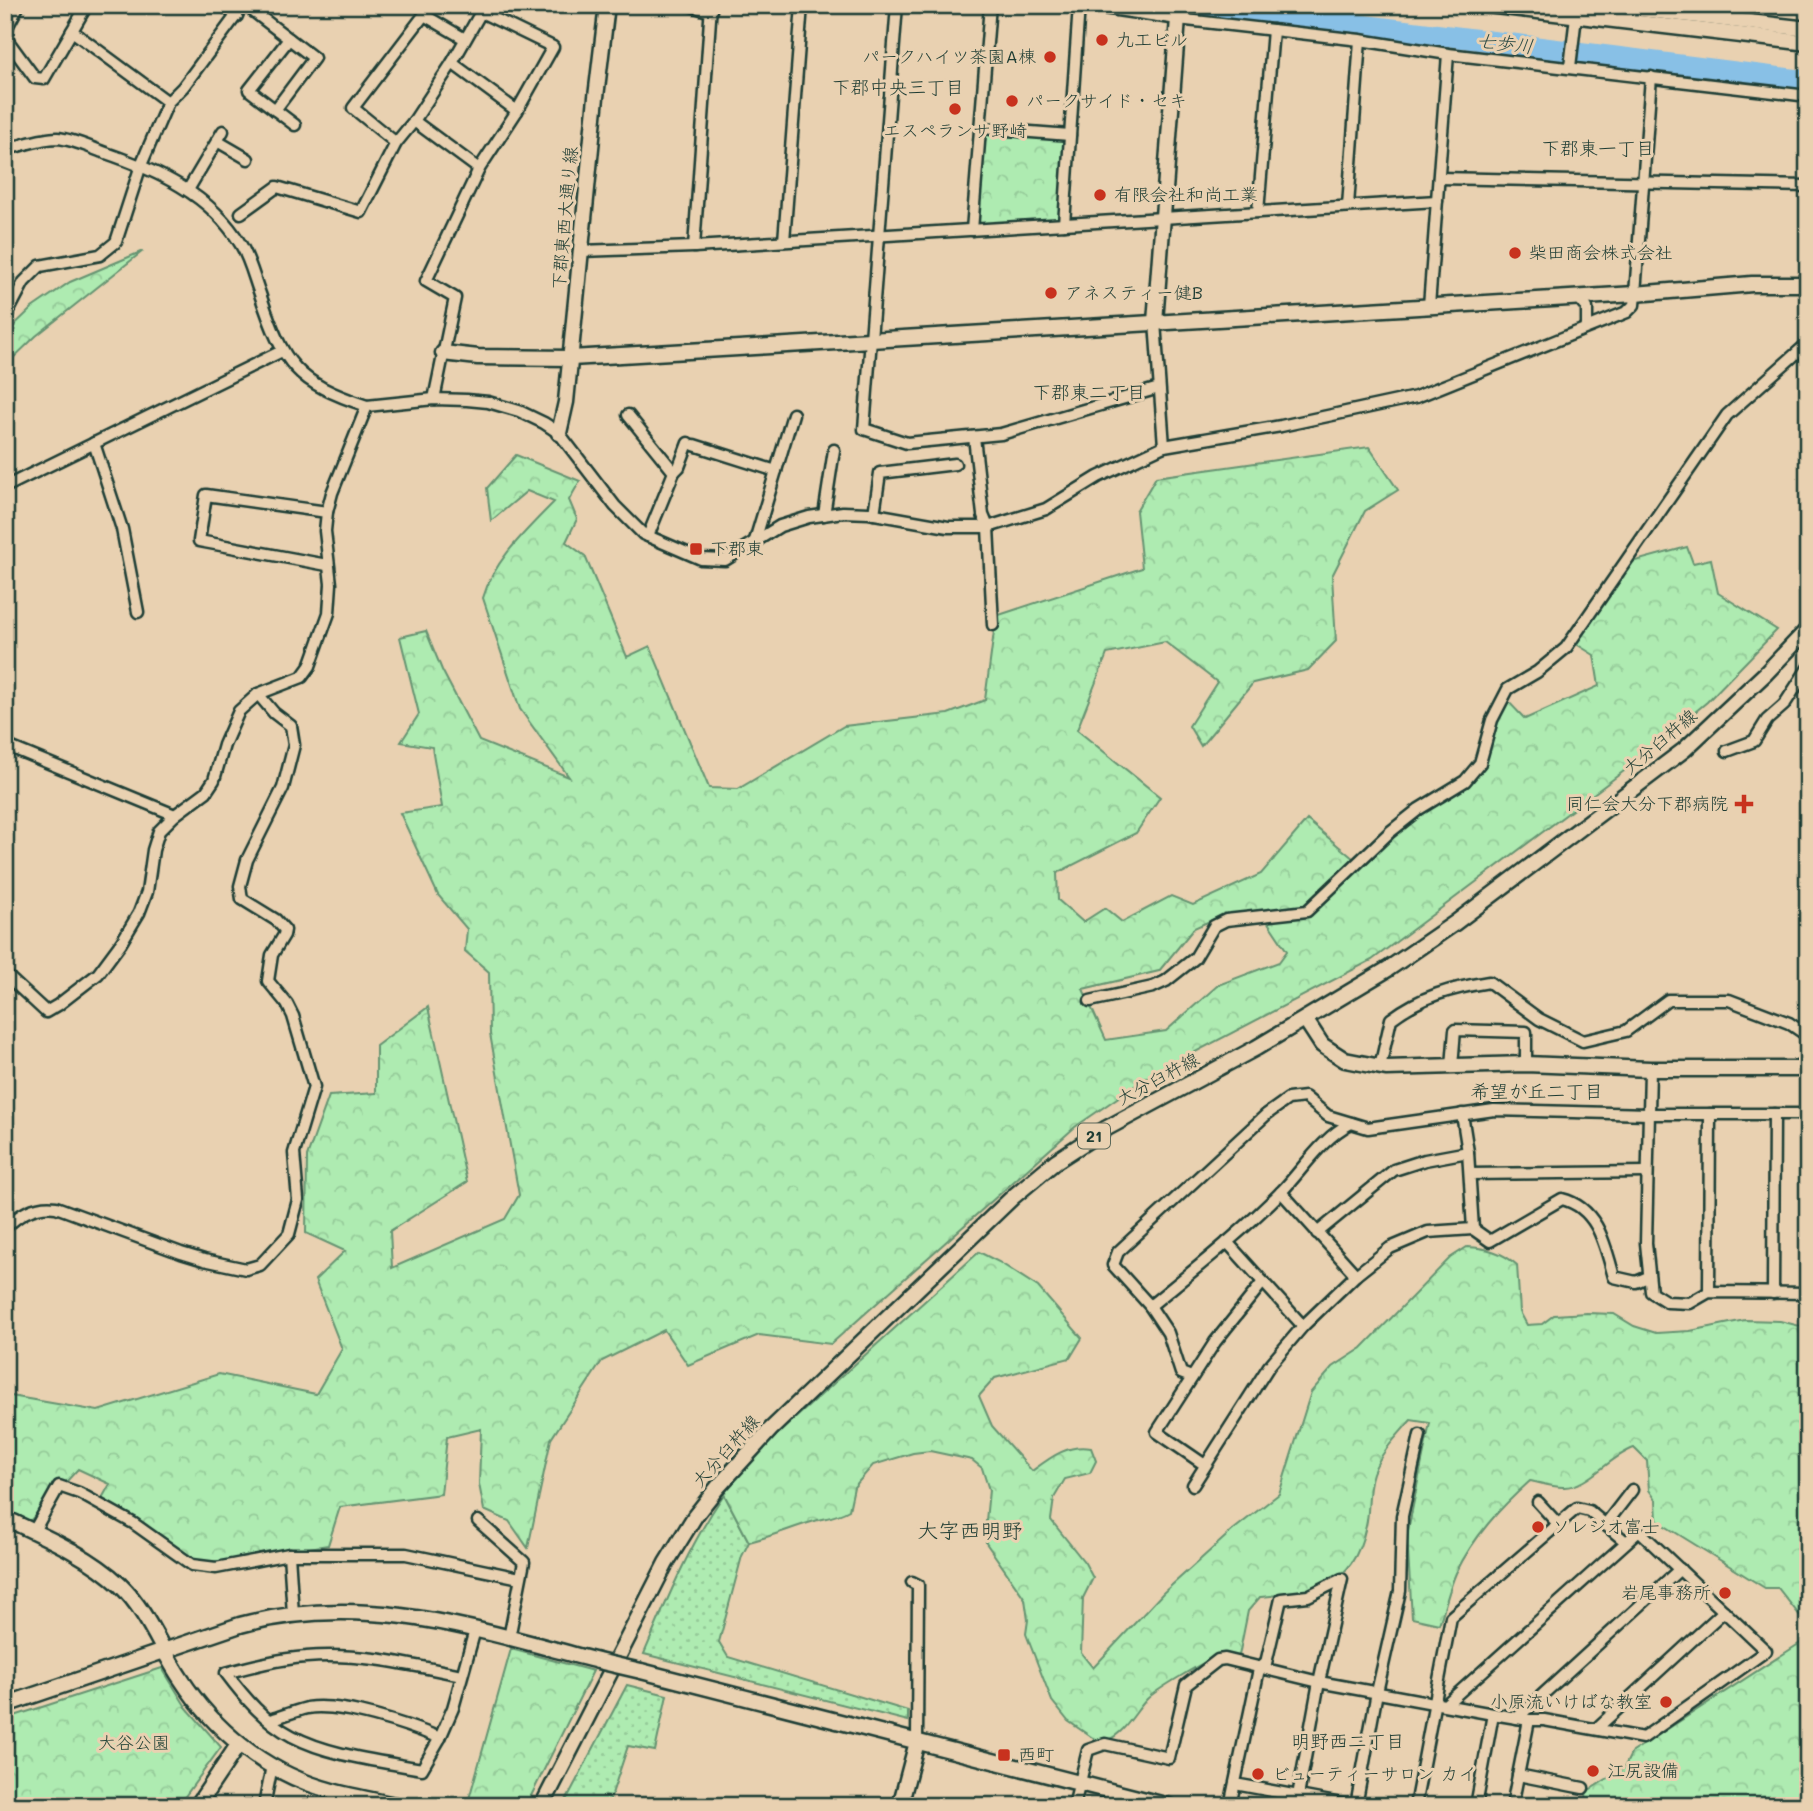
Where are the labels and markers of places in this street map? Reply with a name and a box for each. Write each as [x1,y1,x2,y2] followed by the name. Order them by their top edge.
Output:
[1116,27,1188,51] place label: 九工ビル
[1094,32,1110,48] marker: 九工ビル
[862,44,1036,68] place label: パークハイツ茶園A棟
[1042,49,1058,65] marker: パークハイツ茶園A棟
[1026,88,1187,112] place label: パークサイド・セキ
[1004,93,1020,109] marker: パークサイド・セキ
[947,101,963,117] marker: エスペランサ野崎
[883,118,1027,142] place label: エスペランサ野崎
[1114,182,1258,206] place label: 有限会社和尚工業
[1092,187,1108,203] marker: 有限会社和尚工業
[1529,240,1673,264] place label: 柴田商会株式会社
[1507,245,1523,261] marker: 柴田商会株式会社
[1065,280,1203,304] place label: アネスティー健B
[1043,285,1059,301] marker: アネスティー健B
[710,536,764,560] place label: 下郡東
[688,541,704,557] marker: 下郡東
[1566,791,1728,815] place label: 同仁会大分下郡病院
[1734,794,1754,814] marker: 同仁会大分下郡病院
[1552,1514,1660,1538] place label: ソレジオ富士
[1530,1519,1546,1535] marker: ソレジオ富士
[1621,1580,1711,1604] place label: 岩尾事務所
[1717,1585,1733,1601] marker: 岩尾事務所
[1490,1689,1652,1713] place label: 小原流いけばな教室
[1658,1694,1674,1710] marker: 小原流いけばな教室
[1018,1742,1054,1766] place label: 西町
[996,1747,1012,1763] marker: 西町
[1607,1758,1679,1782] place label: 江尻設備
[1272,1761,1476,1785] place label: ビューティーサロン カイ
[1585,1763,1601,1779] marker: 江尻設備
[1250,1766,1266,1782] marker: ビューティーサロン カイ

